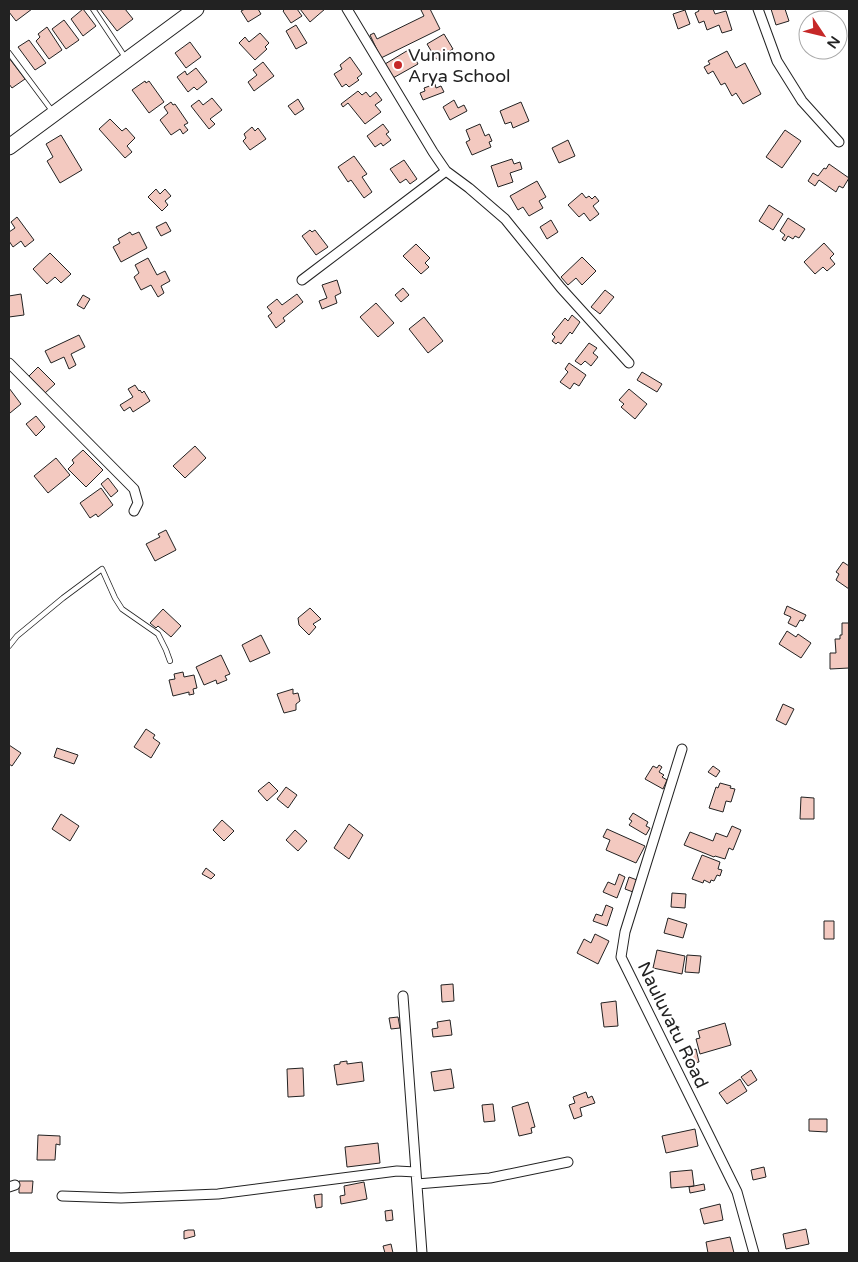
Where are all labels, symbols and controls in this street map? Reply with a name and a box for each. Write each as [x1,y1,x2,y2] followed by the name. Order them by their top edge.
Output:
[798,10,848,60] north arrow
[823,33,843,52] text: N
[408,44,511,87] place label: Vunimono Arya School
[392,59,404,71] marker: Vunimono Arya School
[633,958,713,1092] street label: Nauluvatu Road

